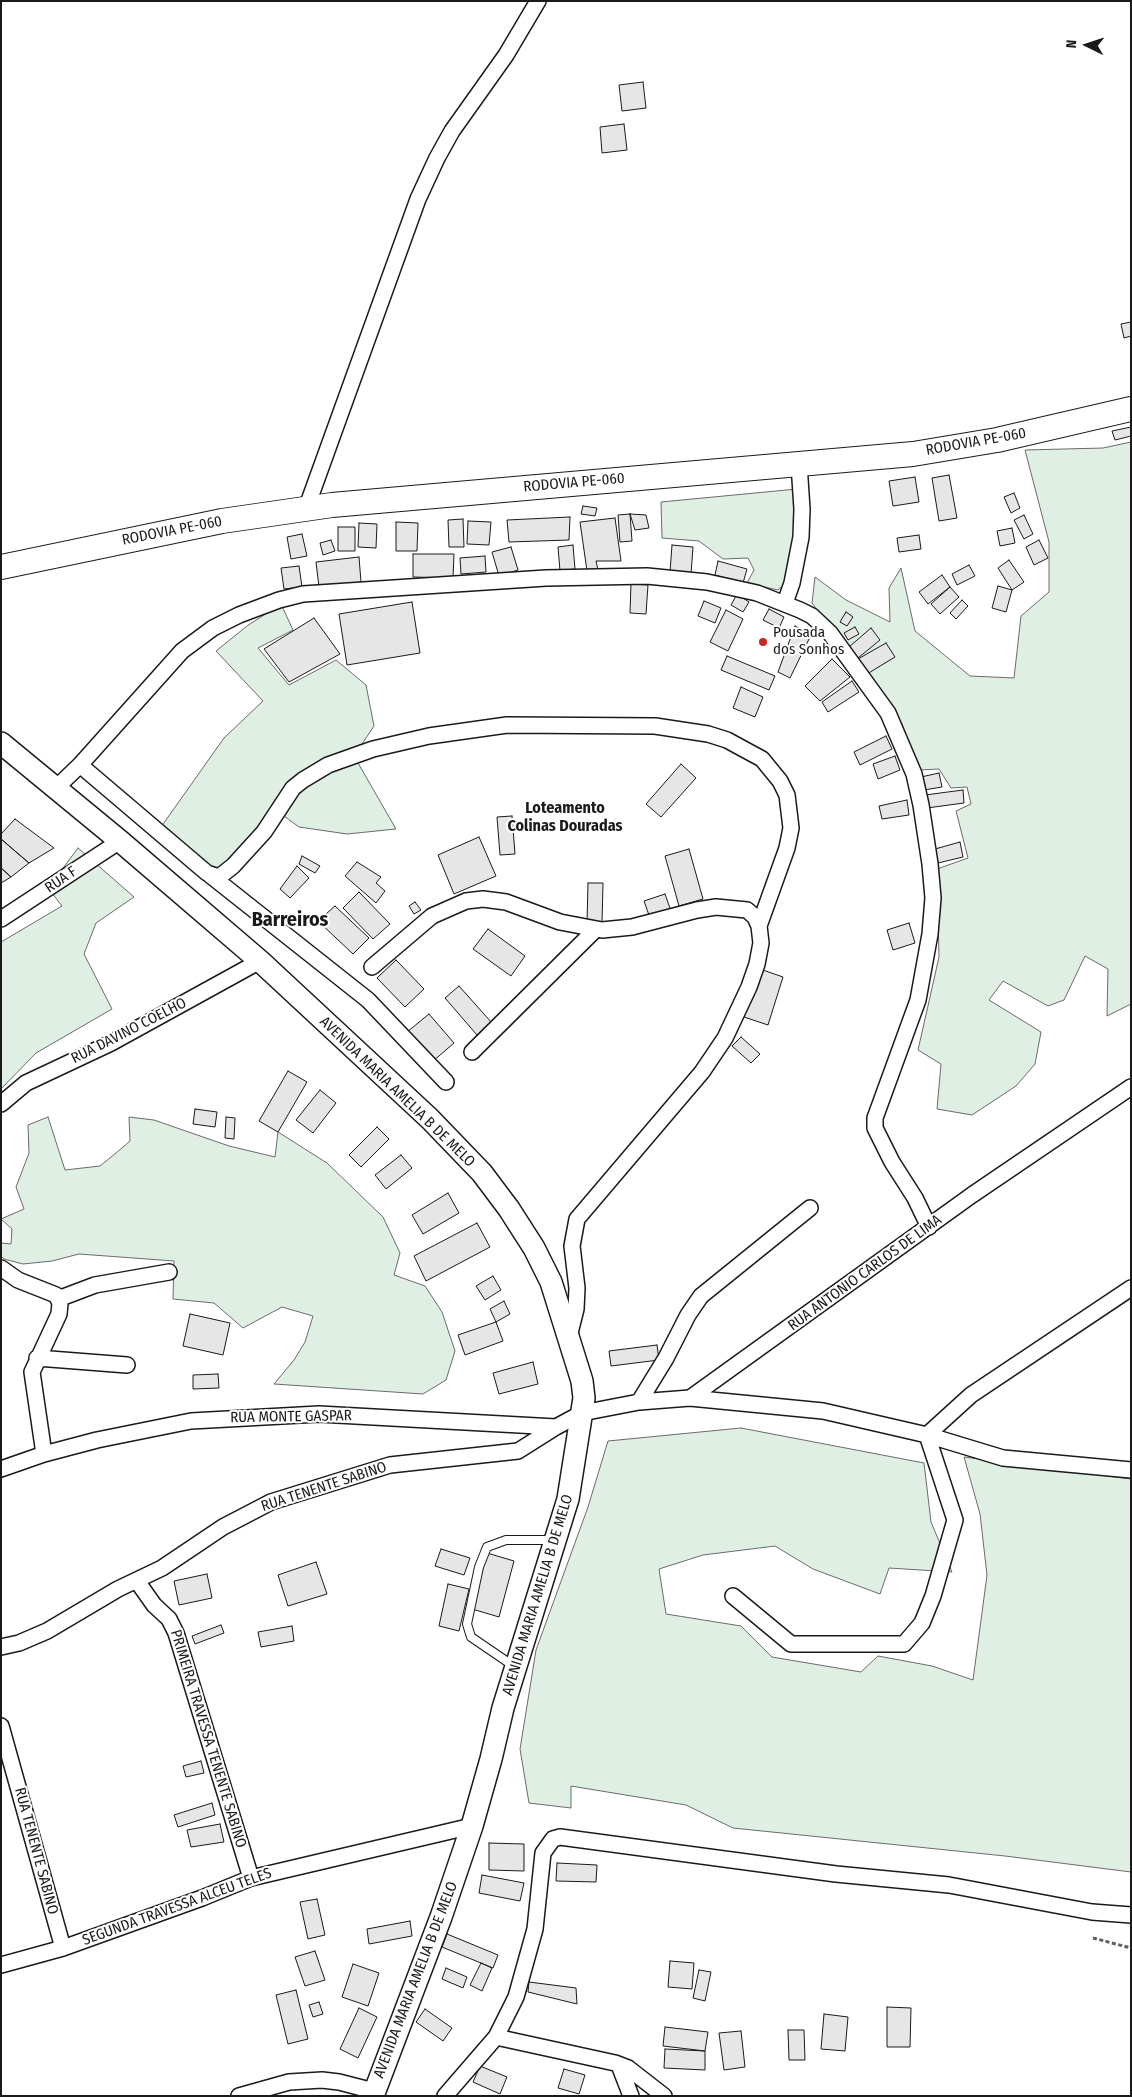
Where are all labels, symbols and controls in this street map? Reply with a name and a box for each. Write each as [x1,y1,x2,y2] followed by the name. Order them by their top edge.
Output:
[1062,20,1112,70] north arrow
[1063,39,1080,49] text: N
[924,424,1028,460] street label: RODOVIA PE-060
[523,470,625,496] street label: RODOVIA PE-060
[120,512,224,550] street label: RODOVIA PE-060
[773,624,844,659] place label: Pousada dos Sonhos
[757,636,769,648] marker: Pousada dos Sonhos
[507,799,623,837] district label: Loteamento Colinas Douradas
[42,863,80,897] street label: RUA F
[252,908,328,932] district label: Barreiros
[68,994,190,1068] street label: RUA DAVINO COELHO
[316,1013,478,1171] street label: AVENIDA MARIA AMELIA B DE MELO
[785,1211,945,1335] street label: RUA ANTONIO CARLOS DE LIMA
[230,1407,352,1427] street label: RUA MONTE GASPAR
[259,1458,389,1516] street label: RUA TENENTE SABINO
[499,1492,577,1698] street label: AVENIDA MARIA AMELIA B DE MELO
[166,1628,250,1850] street label: PRIMEIRA TRAVESSA TENENTE SABINO
[10,1785,62,1917] street label: RUA TENENTE SABINO
[80,1864,274,1950] street label: SEGUNDA TRAVESSA ALCEU TELES
[370,1879,462,2081] street label: AVENIDA MARIA AMELIA B DE MELO

